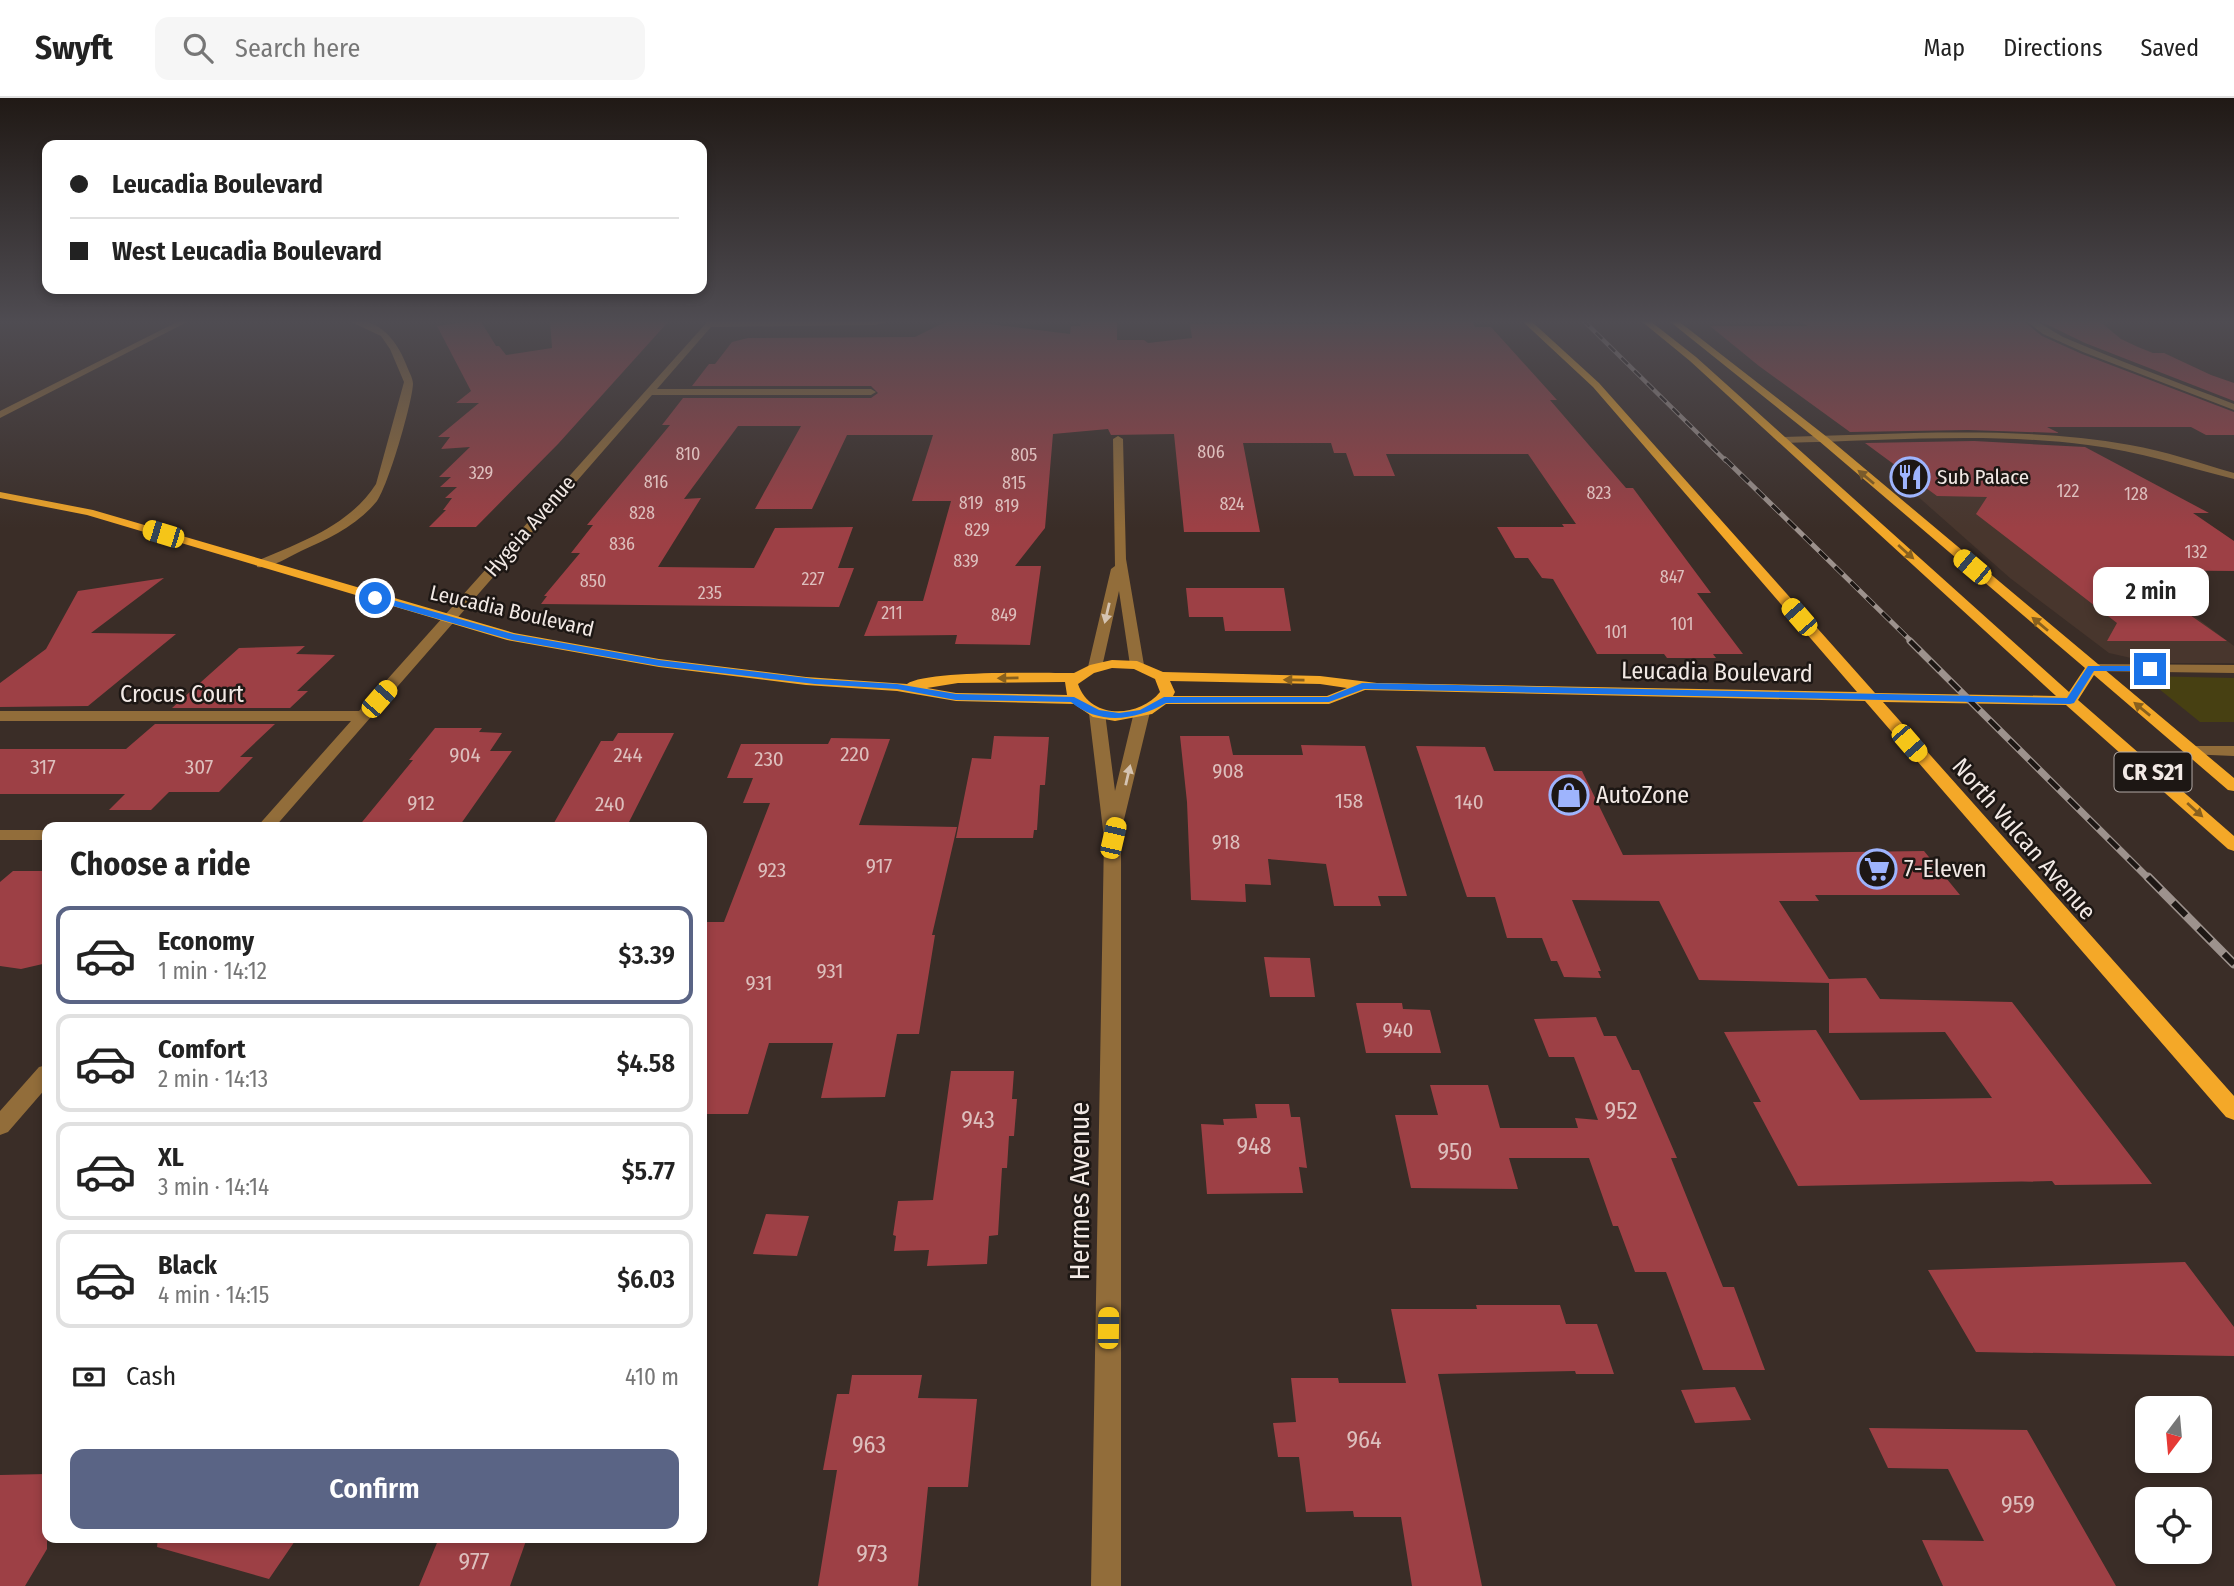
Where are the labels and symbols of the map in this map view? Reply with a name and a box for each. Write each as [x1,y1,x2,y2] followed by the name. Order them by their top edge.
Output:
[1197,441,1225,463] house number: 806
[676,443,700,465] house number: 810
[1011,444,1037,466] house number: 805
[1889,456,1931,498] restaurant icon: Sub Palace
[469,462,493,484] house number: 329
[1937,464,2029,490] place label: Sub Palace
[479,470,581,582] street label: Hygeia Avenue
[1858,470,1875,485] one-way arrow
[644,471,668,493] house number: 816
[1002,472,1026,494] house number: 815
[2057,480,2080,502] house number: 122
[1587,482,1611,504] house number: 823
[2124,483,2148,505] house number: 128
[959,492,983,514] house number: 819
[1219,493,1245,515] house number: 824
[995,495,1019,517] house number: 819
[629,502,655,524] house number: 828
[140,518,187,550] car
[964,519,990,541] house number: 829
[609,533,635,555] house number: 836
[2185,541,2208,563] house number: 132
[1897,544,1915,560] one-way arrow
[1950,545,1995,589] car
[953,550,979,572] house number: 839
[1660,566,1684,588] house number: 847
[801,568,825,590] house number: 227
[2092,568,2208,616] callout: 2 min
[580,570,606,592] house number: 850
[427,579,597,643] street label: Leucadia Boulevard
[359,582,391,614] route start
[698,582,722,604] house number: 235
[1778,594,1821,640] car
[881,602,903,624] house number: 211
[1101,602,1112,624] one-way arrow
[991,604,1017,626] house number: 849
[1671,613,1693,635] house number: 101
[2031,617,2048,632] one-way arrow
[1605,621,1627,643] house number: 101
[2134,653,2166,685] route end
[1621,656,1813,688] street label: Leucadia Boulevard
[997,673,1019,684] one-way arrow
[1283,674,1305,685] one-way arrow
[358,676,401,722] car
[120,680,244,708] street label: Crocus Court
[2134,702,2152,717] one-way arrow
[1888,720,1931,766] car
[840,741,870,767] house number: 220
[449,742,481,768] house number: 904
[613,742,643,768] house number: 244
[754,746,784,772] house number: 230
[2114,752,2192,792] road number: CR S21
[1946,753,2102,925] street label: North Vulcan Avenue
[30,754,56,780] house number: 317
[185,754,213,780] house number: 307
[1212,758,1244,784] house number: 908
[1122,764,1133,786] one-way arrow
[1548,774,1590,816] shop icon: AutoZone
[1596,781,1689,809] place label: AutoZone
[1335,788,1363,814] house number: 158
[1454,789,1484,815] house number: 140
[407,790,435,816] house number: 912
[595,791,625,817] house number: 240
[2186,802,2203,818] one-way arrow
[1099,815,1128,861] car
[1212,829,1240,855] house number: 918
[1856,848,1898,890] supermarket icon: 7-Eleven
[866,853,892,879] house number: 917
[1904,855,1987,883] place label: 7-Eleven
[758,857,786,883] house number: 923
[817,958,843,984] house number: 931
[746,970,772,996] house number: 931
[1382,1017,1414,1043] house number: 940
[1604,1097,1638,1125] house number: 952
[1063,1102,1096,1280] street label: Hermes Avenue
[961,1106,995,1134] house number: 943
[1236,1132,1272,1160] house number: 948
[1437,1138,1473,1166] house number: 950
[1098,1307,1119,1349] car
[2135,1396,2212,1474] north arrow
[1346,1426,1382,1454] house number: 964
[852,1431,886,1459] house number: 963
[2001,1491,2035,1519] house number: 959
[856,1540,888,1568] house number: 973
[459,1548,490,1576] house number: 977

